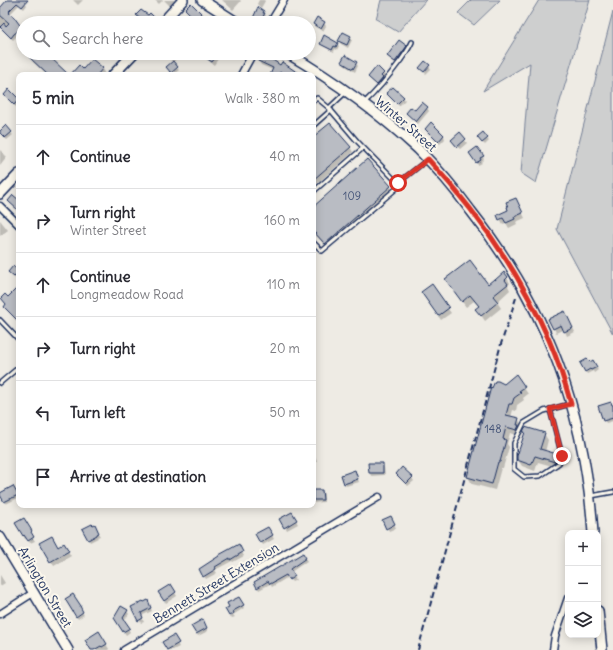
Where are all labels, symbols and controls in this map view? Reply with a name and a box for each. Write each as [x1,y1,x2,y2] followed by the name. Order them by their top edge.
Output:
[16,16,316,60] search box
[30,27,52,49] icon: search
[62,29,143,48] text: Search here
[32,87,74,109] text: 5 min
[225,90,300,107] text: Walk · 380 m
[372,92,441,156] street label: Winter Street
[32,146,54,168] icon: ahead
[70,147,131,166] text: Continue
[269,148,300,165] text: 40 m
[389,174,407,192] route start
[343,189,361,203] house number: 109
[70,203,135,222] text: Turn right
[32,210,54,232] icon: right
[264,212,300,229] text: 160 m
[70,222,146,239] text: Winter Street
[70,267,131,286] text: Continue
[32,274,54,296] icon: ahead
[267,276,300,293] text: 110 m
[70,286,184,303] text: Longmeadow Road
[32,338,54,360] icon: right
[70,339,135,358] text: Turn right
[270,340,300,357] text: 20 m
[32,402,54,424] icon: left
[70,403,125,422] text: Turn left
[269,404,300,421] text: 50 m
[484,422,502,436] house number: 148
[553,447,571,465] route end
[32,466,54,488] icon: arrive
[70,467,206,486] text: Arrive at destination
[565,530,601,638] map controls
[565,530,601,566] button: +
[150,538,282,627] street label: Bennett Street Extension
[14,544,76,631] street label: Arlington Street
[565,566,601,602] button: −
[565,602,601,638] button: layers

